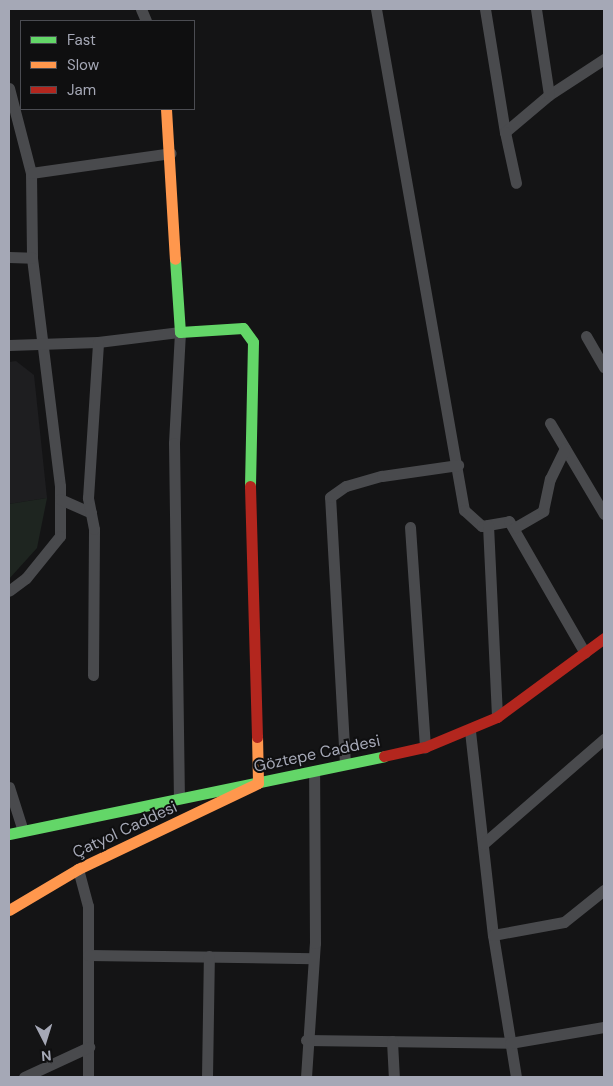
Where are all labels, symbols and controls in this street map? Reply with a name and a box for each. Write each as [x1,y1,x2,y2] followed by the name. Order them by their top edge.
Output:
[20,20,195,110] legend
[67,30,96,50] text: Fast
[67,55,99,75] text: Slow
[67,80,96,100] text: Jam
[252,731,382,777] street label: Göztepe Caddesi
[70,797,180,863] street label: Çatyol Caddesi
[20,1016,70,1066] north arrow
[40,1047,52,1065] text: N

